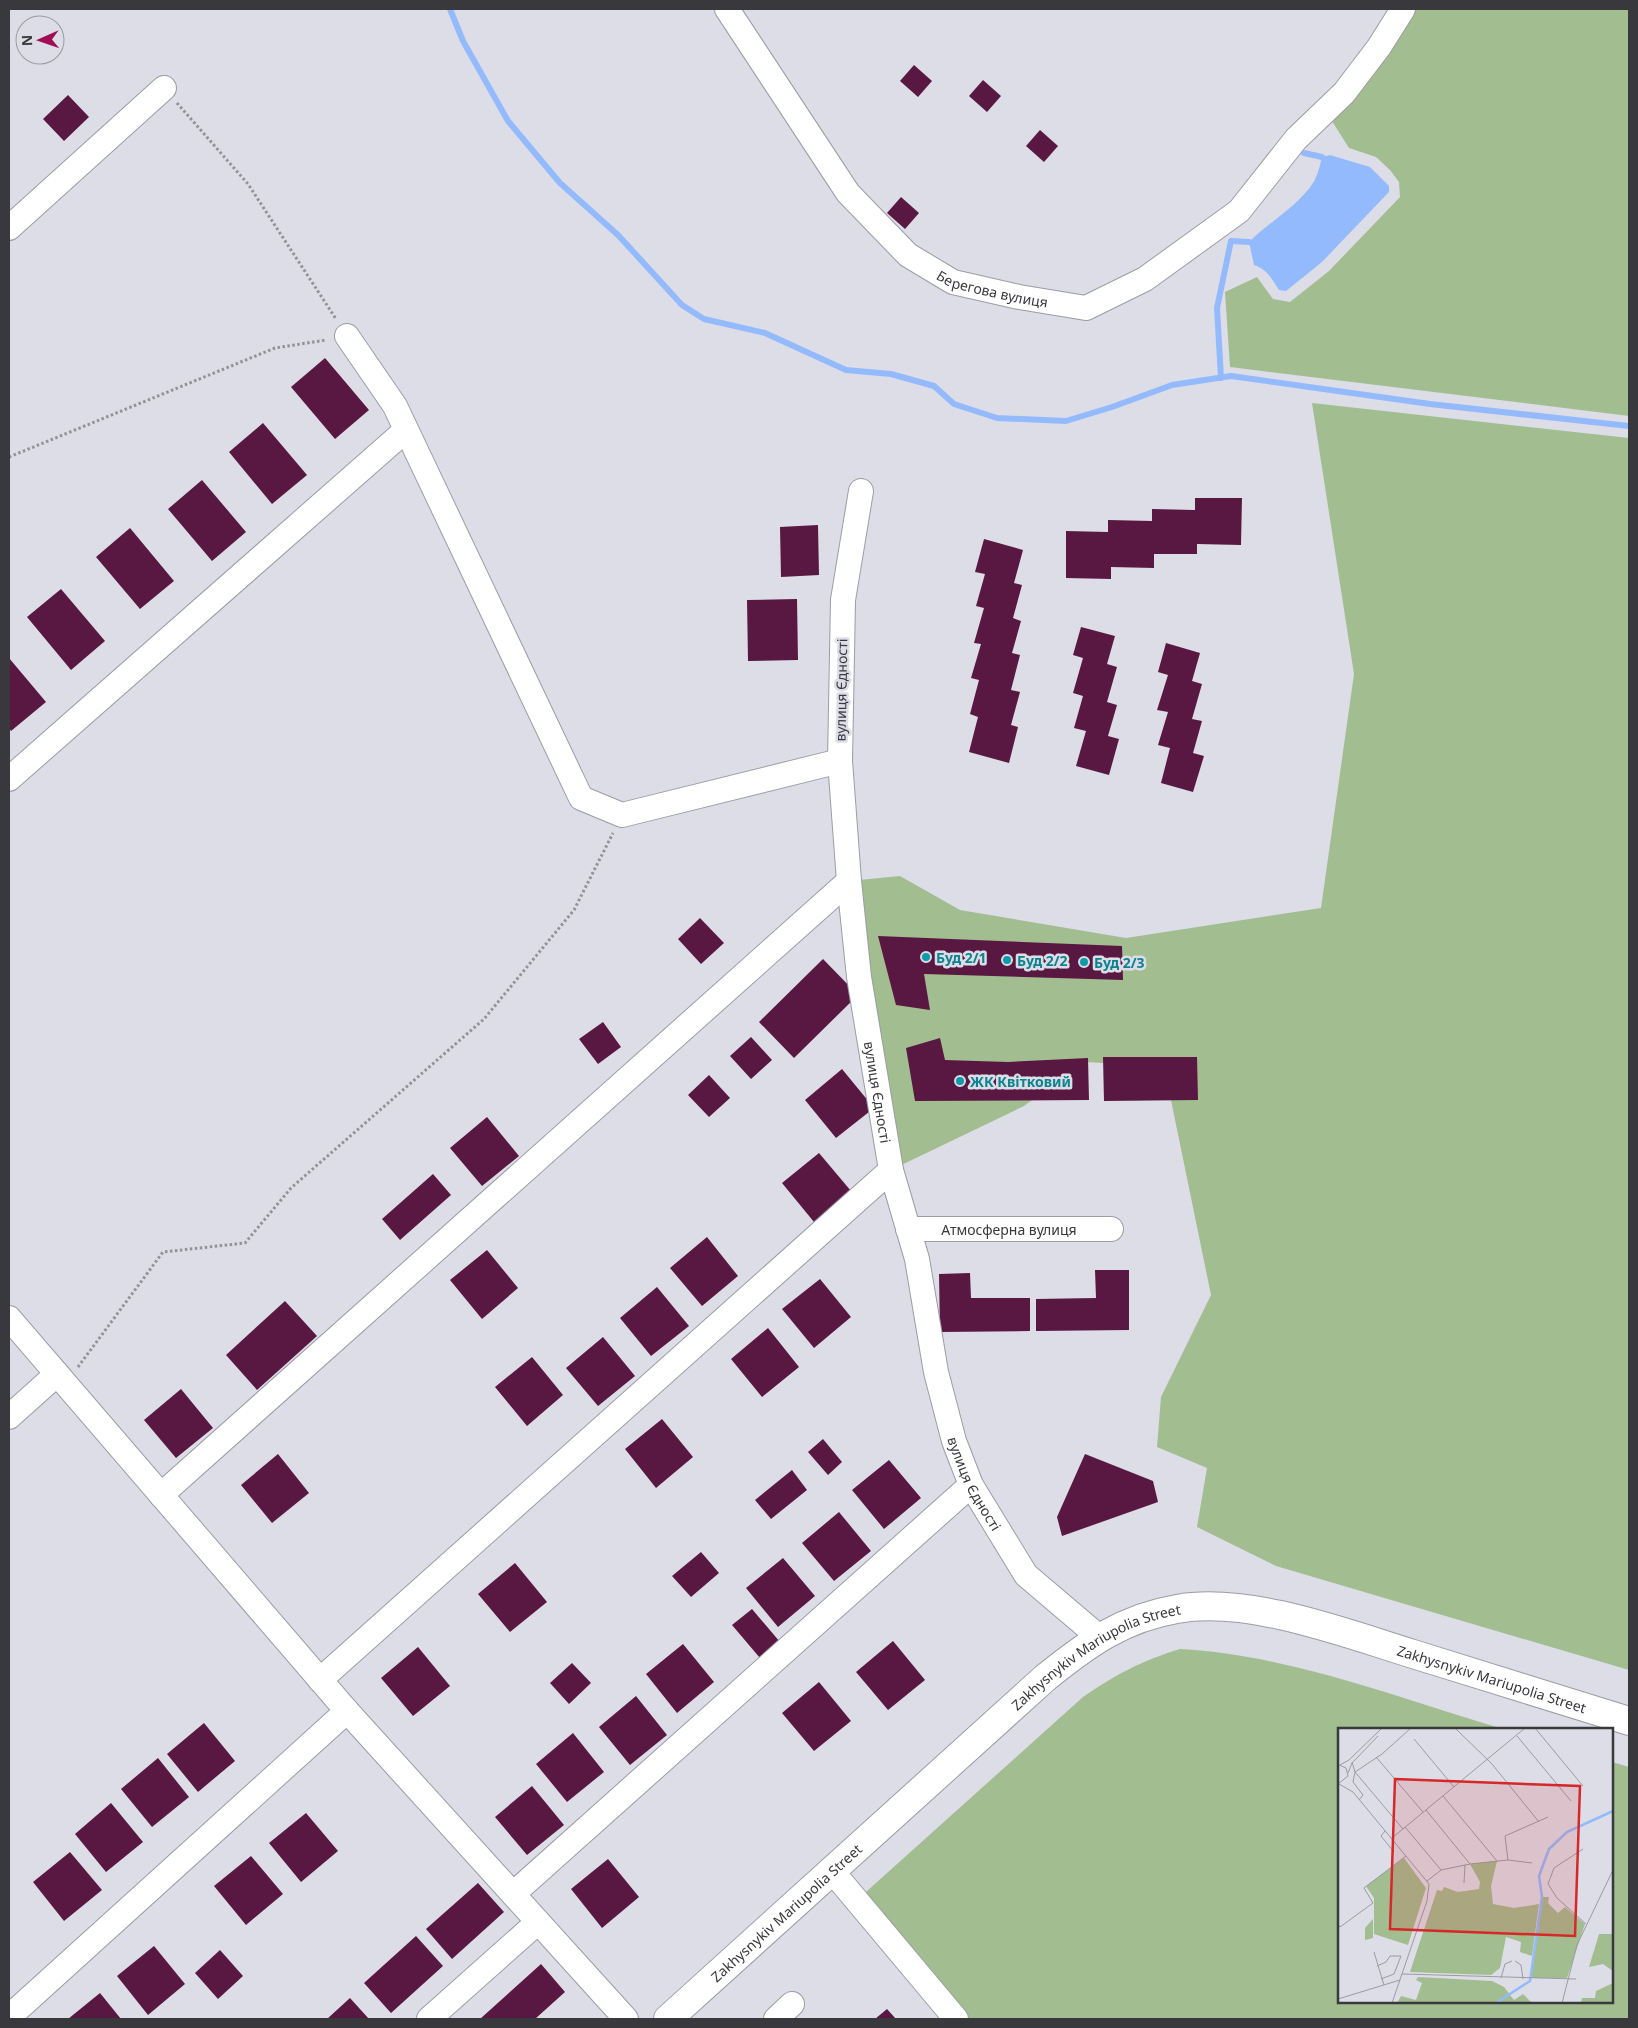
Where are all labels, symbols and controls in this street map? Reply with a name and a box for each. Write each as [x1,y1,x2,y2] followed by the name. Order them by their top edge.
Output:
[15,15,65,65] north arrow
[17,34,36,46] text: N
[934,265,1049,311] street label: Берегова вулиця
[831,638,851,742] street label: вулиця Єдності
[936,948,987,967] place label: Буд 2/1
[920,951,932,963] marker: Буд 2/1
[1017,951,1068,970] place label: Буд 2/2
[1094,953,1145,972] place label: Буд 2/3
[1001,954,1013,966] marker: Буд 2/2
[1078,956,1090,968] marker: Буд 2/3
[860,1040,896,1144] street label: вулиця Єдності
[970,1072,1071,1091] place label: ЖК Квітковий
[954,1075,966,1087] marker: ЖК Квітковий
[941,1220,1077,1239] street label: Атмосферна вулиця
[944,1435,1006,1534] street label: вулиця Єдності
[1007,1599,1182,1714] street label: Zakhysnykiv Mariupolia Street
[1395,1640,1589,1717] street label: Zakhysnykiv Mariupolia Street
[1338,1728,1613,2003] inset map
[706,1839,865,1986] street label: Zakhysnykiv Mariupolia Street

